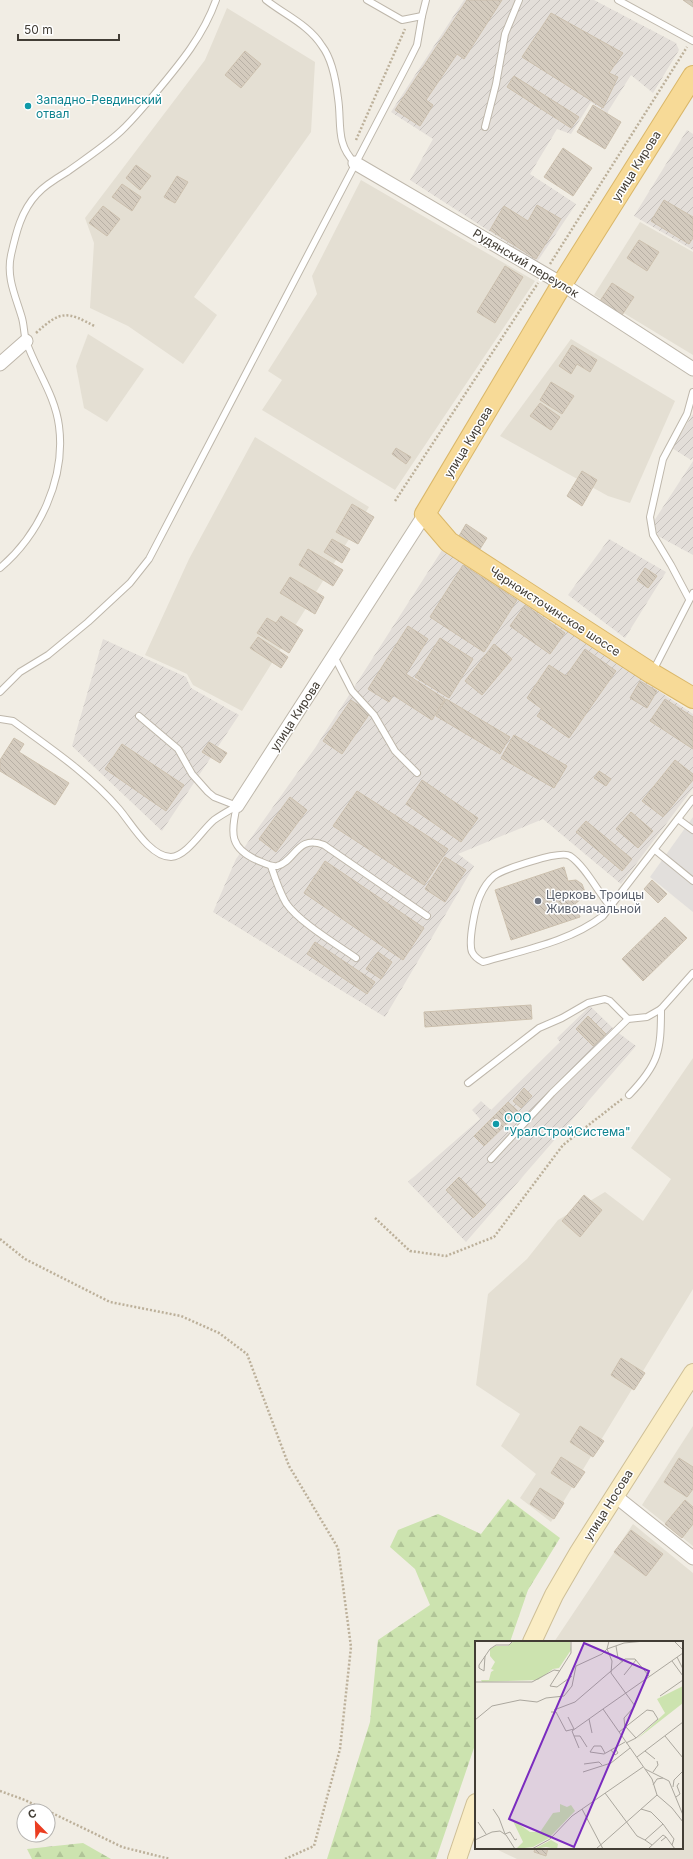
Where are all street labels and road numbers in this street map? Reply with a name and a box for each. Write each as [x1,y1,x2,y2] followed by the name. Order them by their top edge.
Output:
[608,128,664,204] street label: улица Кирова
[470,225,582,301] street label: Рудянский переулок
[441,404,495,480] street label: улица Кирова
[487,563,623,659] street label: Черноисточинское шоссе
[267,678,323,754] street label: улица Кирова
[580,1467,636,1543] street label: улица Носова

